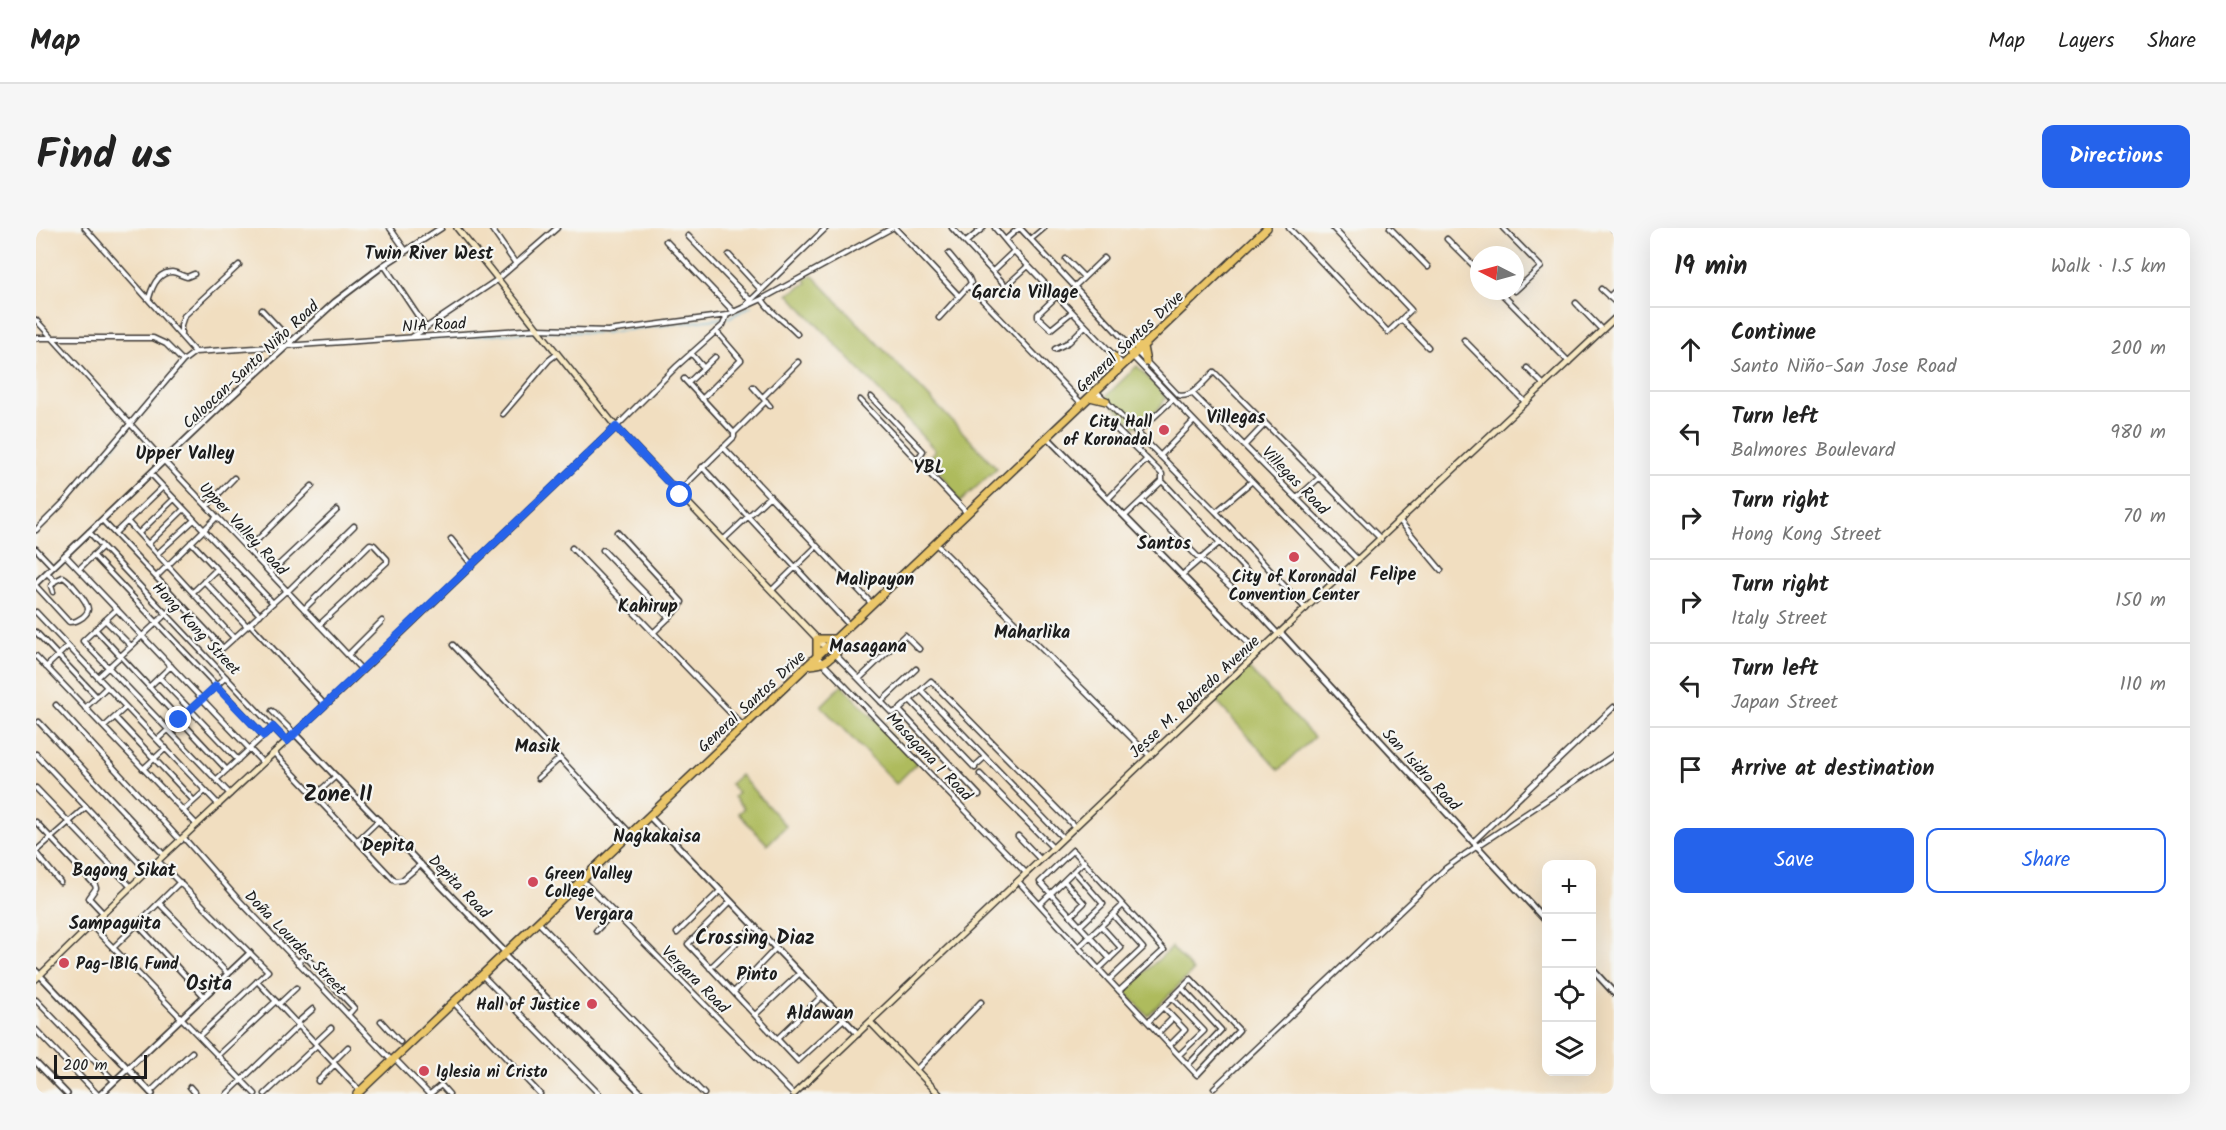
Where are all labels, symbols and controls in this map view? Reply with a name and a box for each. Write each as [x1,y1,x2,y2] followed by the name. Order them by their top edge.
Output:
[30,19,81,64] text: Map
[1988,25,2025,58] text: Map
[2058,25,2114,58] text: Layers
[2147,25,2196,58] text: Share
[36,123,172,190] text: Find us
[2042,125,2190,188] button: Directions
[365,240,494,269] district label: Twin River West
[1470,246,1524,300] north arrow
[1674,246,1747,288] text: 19 min
[2051,251,2166,283] text: Walk · 1.5 km
[972,279,1078,308] district label: Garcia Village
[1070,285,1190,399] street label: General Santos Drive
[177,294,326,435] street label: Caloocan-Santo Niño Road
[401,311,468,340] street label: NIA Road
[1731,316,1816,351] text: Continue
[1674,333,1707,366] icon: ahead
[2110,333,2166,365] text: 200 m
[1731,351,1956,383] text: Santo Niño-San Jose Road
[1731,400,1818,435] text: Turn left
[1207,404,1266,433] district label: Villegas
[1064,410,1153,453] place label: City Hall of Koronadal
[1674,417,1707,450] icon: left
[2110,417,2166,449] text: 980 m
[1157,423,1171,437] marker: City Hall of Koronadal
[1731,435,1895,467] text: Balmores Boulevard
[136,440,235,469] district label: Upper Valley
[1255,441,1335,522] street label: Villegas Road
[913,454,945,483] district label: YBL
[193,476,294,582] street label: Upper Valley Road
[666,481,692,507] route start
[1731,484,1829,519] text: Turn right
[1674,501,1707,534] icon: right
[2123,501,2166,533] text: 70 m
[1731,519,1881,551] text: Hong Kong Street
[1137,530,1191,559] district label: Santos
[1287,550,1301,564] marker: City of Koronadal Convention Center
[1370,561,1416,590] district label: Felipe
[1229,565,1360,608] place label: City of Koronadal Convention Center
[836,566,914,595] district label: Malipayon
[1731,568,1829,603] text: Turn right
[146,576,247,682] street label: Hong Kong Street
[1674,585,1707,618] icon: right
[2115,585,2166,617] text: 150 m
[618,593,678,622] district label: Kahirup
[1731,603,1827,635] text: Italy Street
[994,619,1070,648] district label: Maharlika
[1124,630,1266,765] street label: Jesse M. Robredo Avenue
[829,633,907,662] district label: Masagana
[692,645,812,759] street label: General Santos Drive
[1731,652,1818,687] text: Turn left
[1674,669,1707,702] icon: left
[2120,669,2166,701] text: 110 m
[1731,687,1838,719] text: Japan Street
[165,706,191,732] route end
[880,707,979,808] street label: Masagana I Road
[1376,723,1467,818] street label: San Isidro Road
[515,733,560,762] district label: Masik
[1731,752,1934,787] text: Arrive at destination
[1674,753,1707,786] icon: arrive
[303,778,373,813] district label: Zone II
[613,823,701,852] district label: Nagkakaisa
[1674,828,1914,893] button: Save
[1926,828,2166,893] button: Share
[362,832,414,861] district label: Depita
[422,849,497,926] street label: Depita Road
[72,857,177,886] district label: Bagong Sikat
[1542,860,1596,1076] map controls
[1542,860,1596,914] button: +
[545,862,633,905] place label: Green Valley College
[526,875,540,889] marker: Green Valley College
[238,885,352,1002] street label: Doña Lourdes Street
[575,901,633,930] district label: Vergara
[69,910,161,939] district label: Sampaguita
[1542,914,1596,968] button: −
[695,923,815,955] district label: Crossing Diaz
[655,940,735,1021] street label: Vergara Road
[76,952,179,977] place label: Pag-IBIG Fund
[57,956,71,970] marker: Pag-IBIG Fund
[737,961,777,990] district label: Pinto
[1542,968,1596,1022] button: locate
[186,969,232,1001] district label: Osita
[476,993,580,1018] place label: Hall of Justice
[585,997,599,1011] marker: Hall of Justice
[787,1000,853,1029] district label: Aldawan
[1542,1022,1596,1076] button: layers
[54,1052,147,1080] scale bar
[63,1053,107,1078] text: 200 m
[436,1060,548,1085] place label: Iglesia ni Cristo
[417,1064,431,1078] marker: Iglesia ni Cristo

